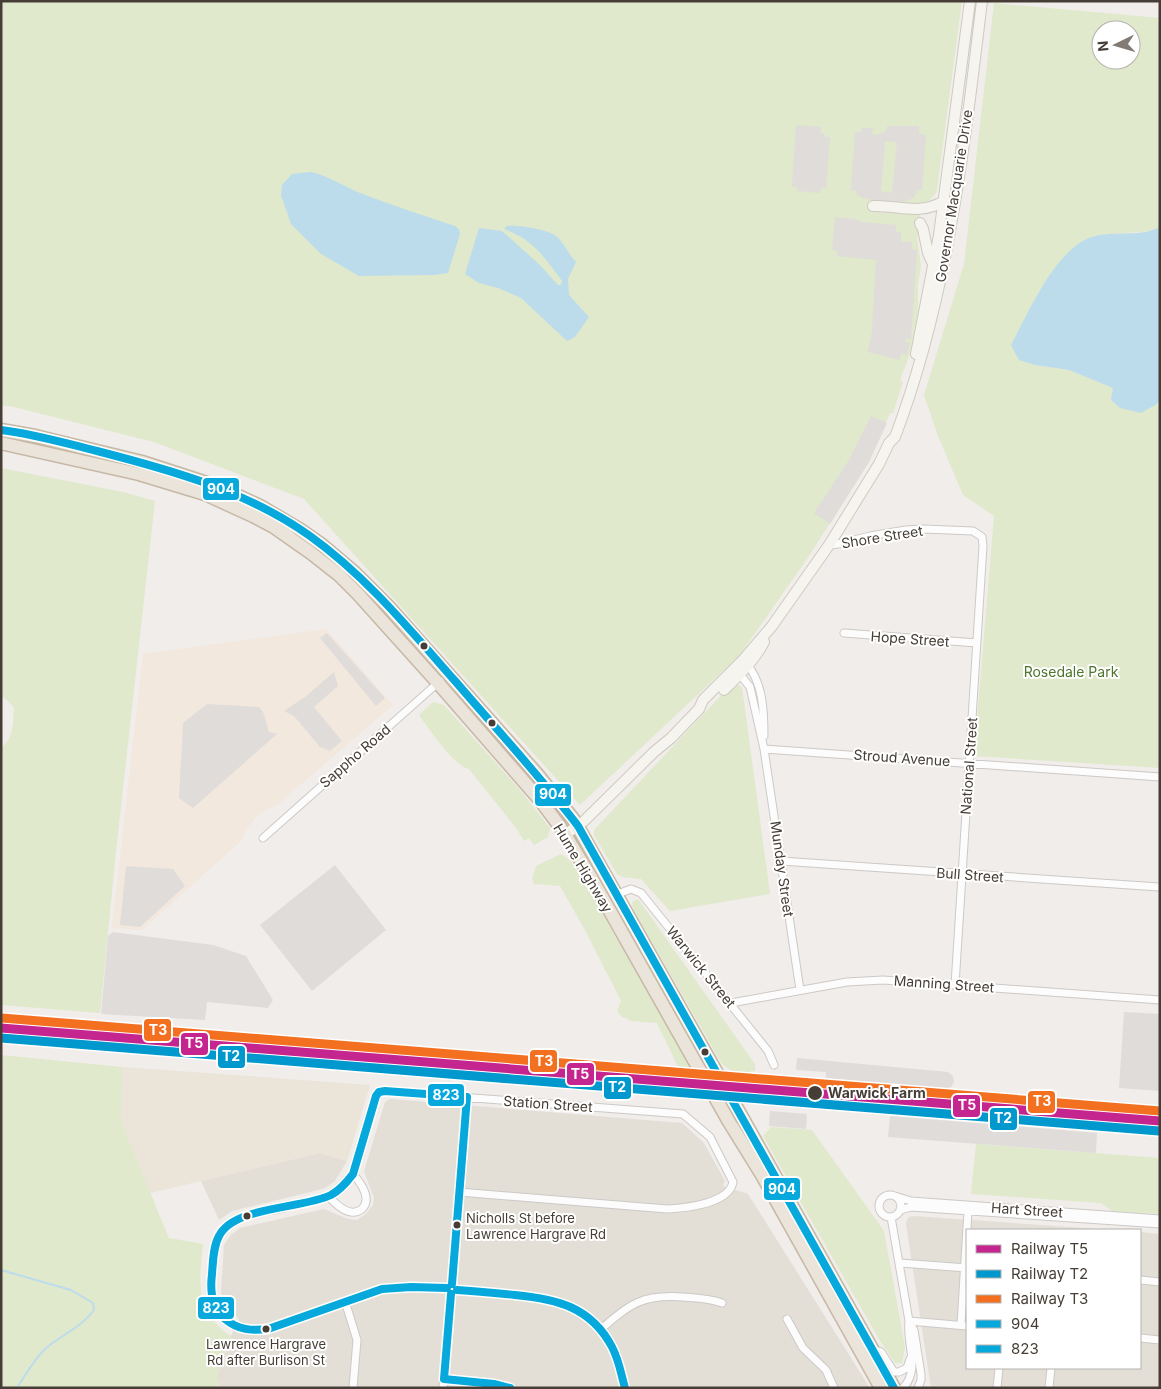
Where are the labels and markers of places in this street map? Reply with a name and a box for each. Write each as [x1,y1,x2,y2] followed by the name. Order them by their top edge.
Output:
[419,641,429,651] unlabelled marker
[487,718,497,728] unlabelled marker
[700,1047,710,1057] unlabelled marker
[806,1084,824,1102] marker: Warwick Farm
[828,1084,926,1101] place label: Warwick Farm
[466,1210,606,1242] place label: Nicholls St before Lawrence Hargrave Rd
[242,1211,252,1221] unlabelled marker
[452,1220,462,1230] marker: Nicholls St before Lawrence Hargrave Rd
[261,1324,271,1334] marker: Lawrence Hargrave Rd after Burlison St
[206,1336,326,1368] place label: Lawrence Hargrave Rd after Burlison St

